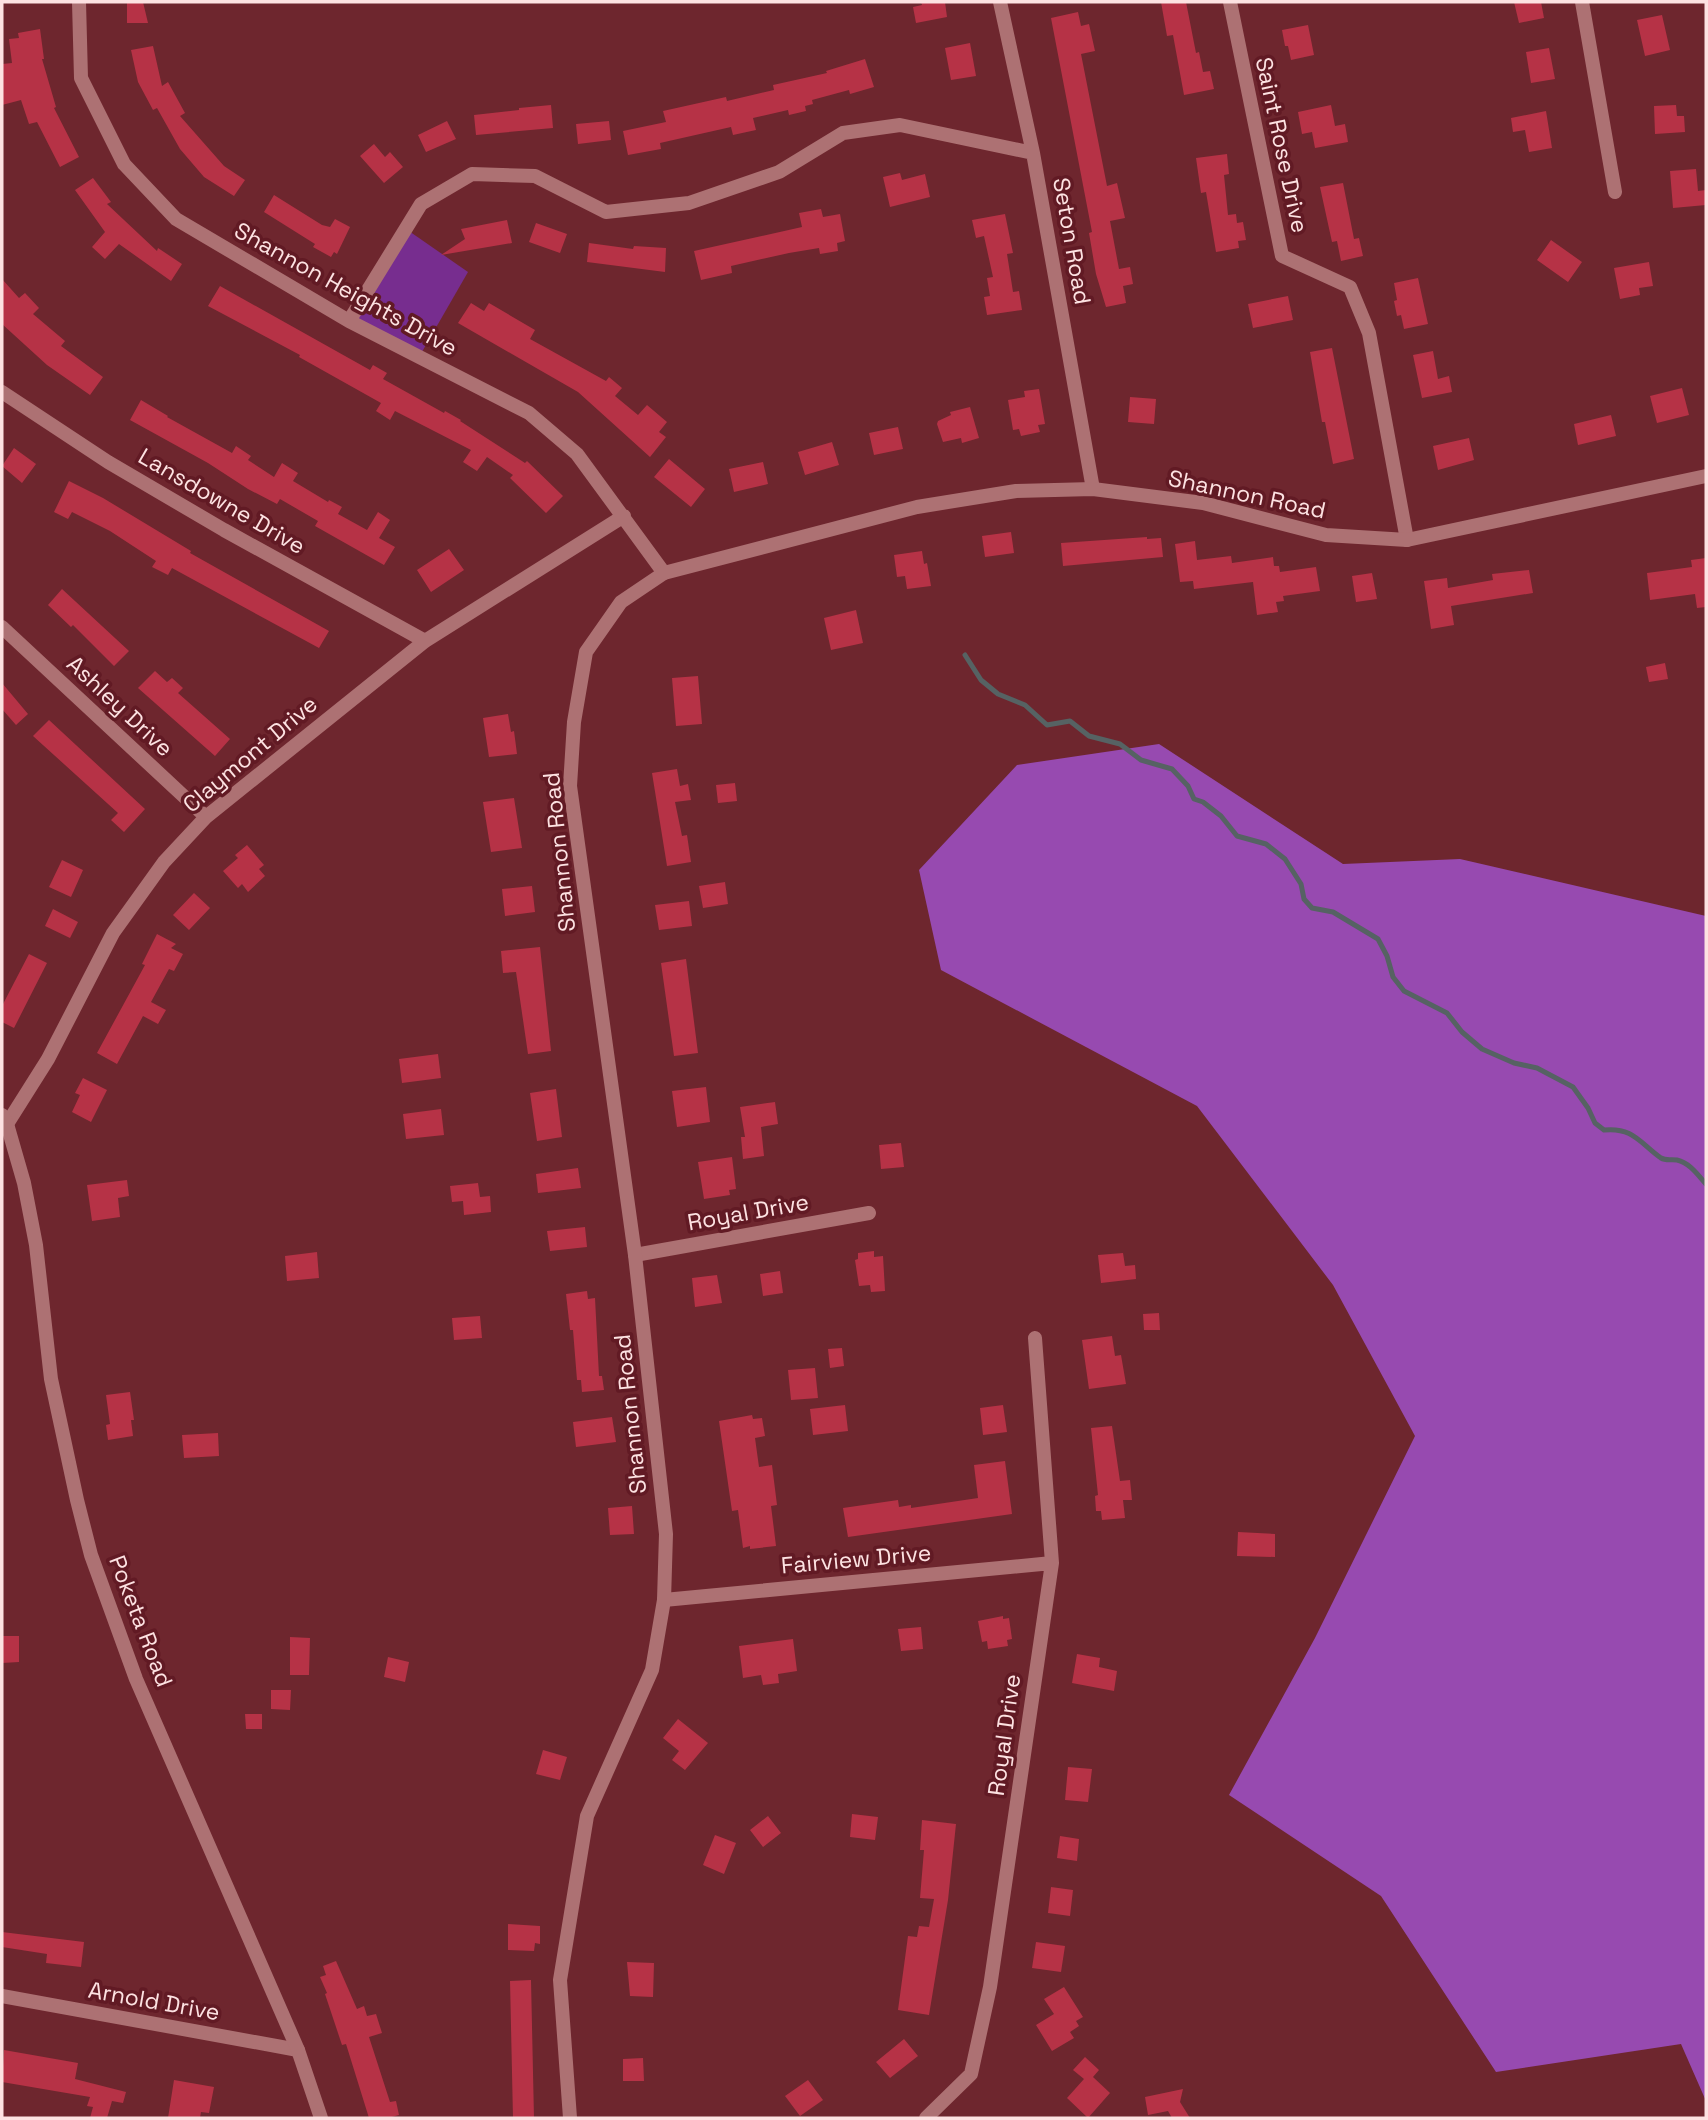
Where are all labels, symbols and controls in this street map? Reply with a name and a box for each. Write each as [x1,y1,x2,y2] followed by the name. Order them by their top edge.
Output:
[1249,54,1315,236] street label: Saint Rose Drive
[1046,175,1098,307] street label: Seton Road
[229,215,463,363] street label: Shannon Heights Drive
[133,441,311,561] street label: Lansdowne Drive
[1165,463,1329,525] street label: Shannon Road
[60,649,180,763] street label: Ashley Drive
[176,689,324,819] street label: Claymont Drive
[536,771,582,933] street label: Shannon Road
[685,1187,811,1237] street label: Royal Drive
[607,1333,653,1495] street label: Shannon Road
[780,1537,932,1581] street label: Fairview Drive
[102,1551,180,1691] street label: Poketa Road
[981,1672,1027,1798] street label: Royal Drive
[86,1975,222,2027] street label: Arnold Drive

